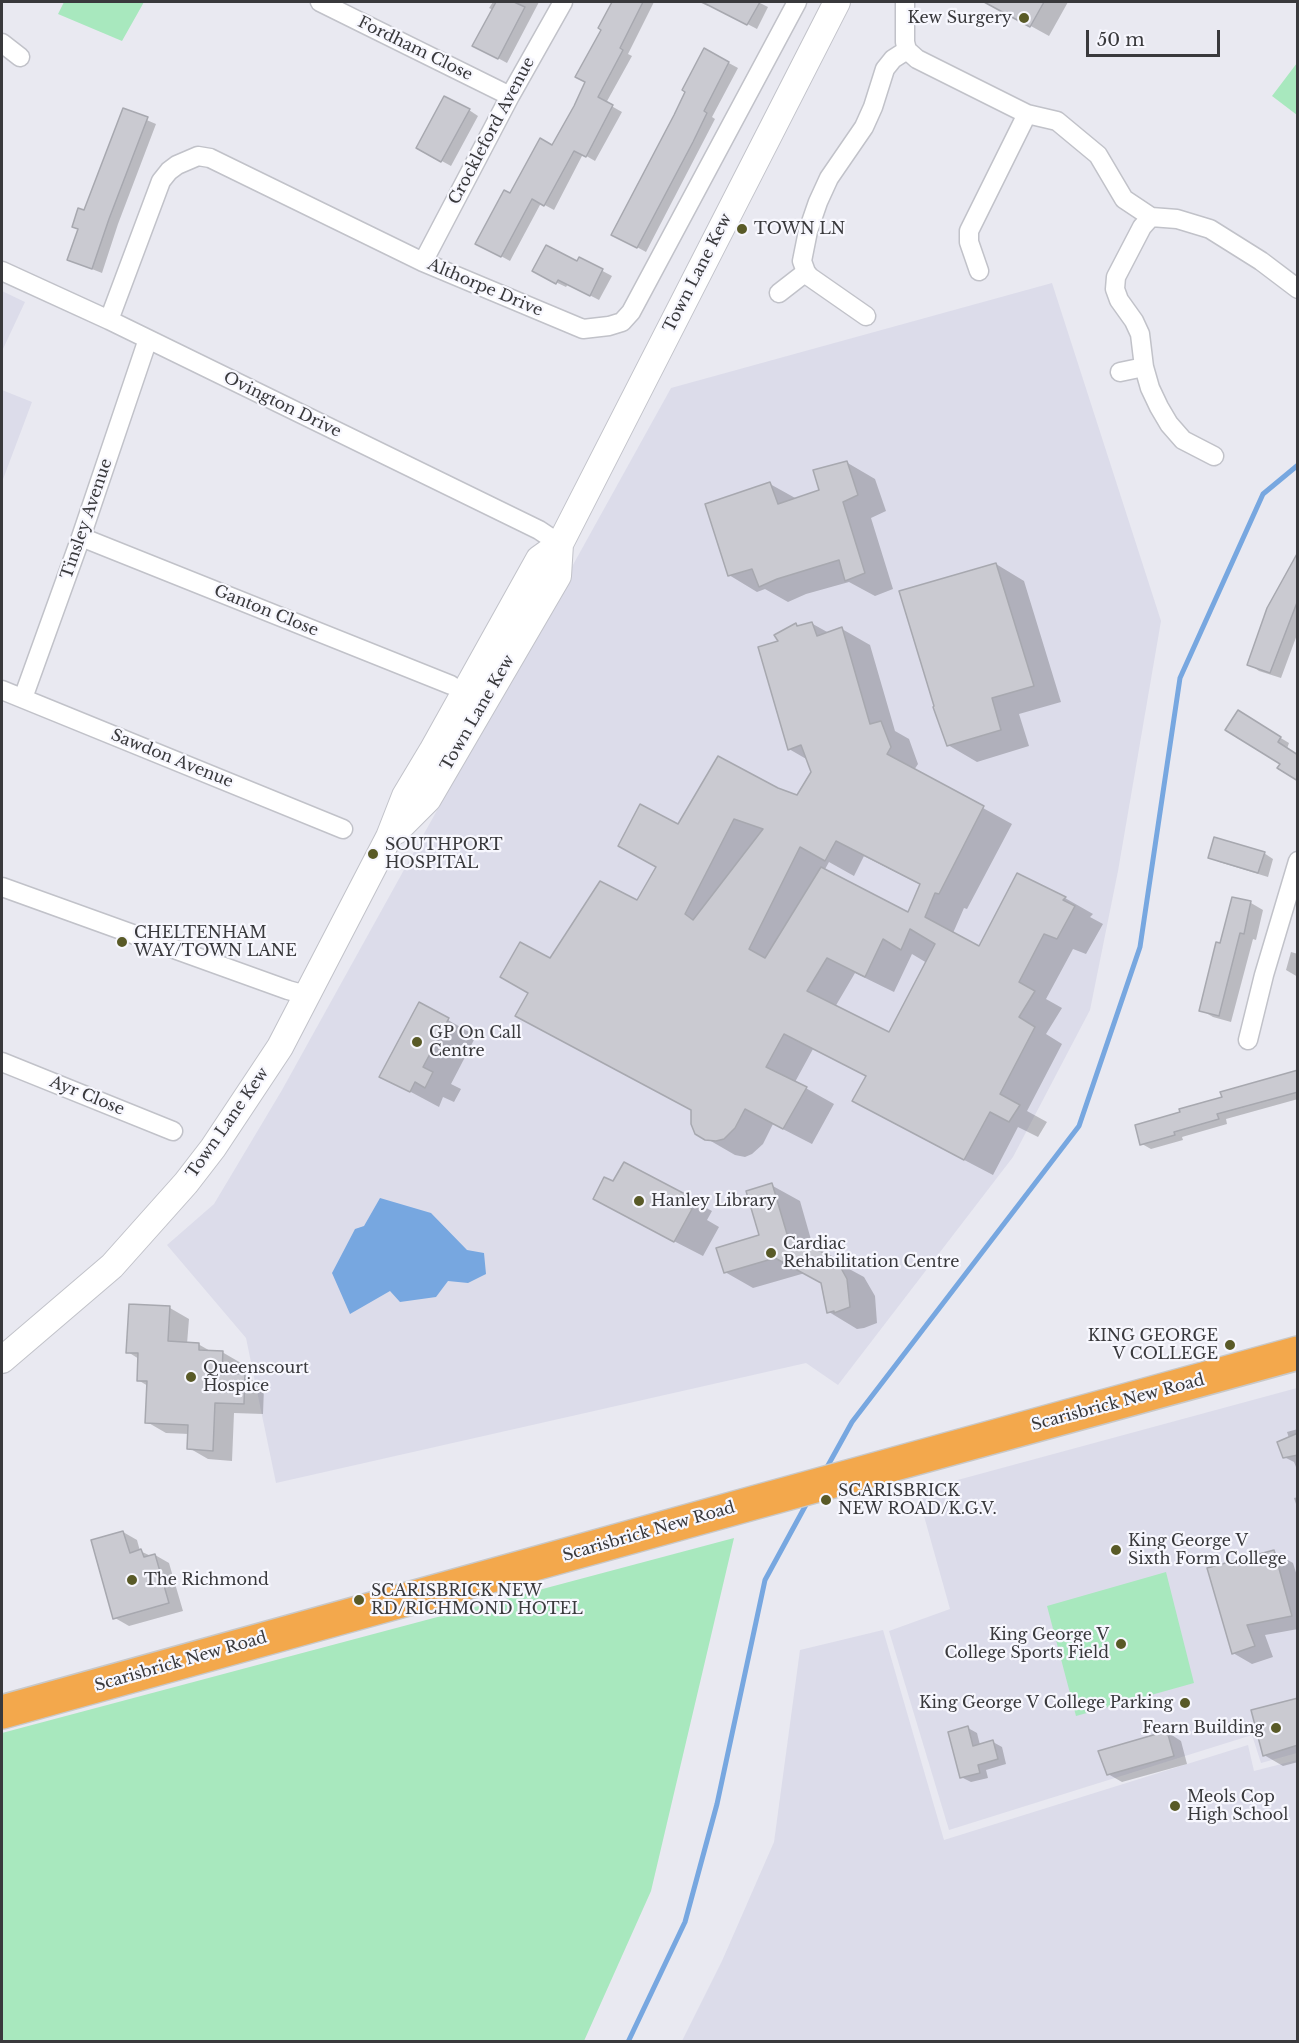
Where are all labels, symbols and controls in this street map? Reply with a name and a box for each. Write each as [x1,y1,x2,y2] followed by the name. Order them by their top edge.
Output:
[908,8,1012,28] place label: Kew Surgery
[1017,11,1031,25] marker: Kew Surgery
[354,13,476,85] street label: Fordham Close
[1089,18,1222,56] scale bar
[1097,29,1145,51] text: 50 m
[445,54,539,208] street label: Crockleford Avenue
[660,211,736,335] street label: Town Lane Kew
[754,219,845,239] place label: TOWN LN
[735,222,749,236] marker: TOWN LN
[425,255,545,321] street label: Althorpe Drive
[220,368,344,442] street label: Ovington Drive
[57,456,117,582] street label: Tinsley Avenue
[211,581,321,641] street label: Ganton Close
[437,652,519,774] street label: Town Lane Kew
[108,726,236,792] street label: Sawdon Avenue
[385,835,503,873] place label: SOUTHPORT HOSPITAL
[366,847,380,861] marker: SOUTHPORT HOSPITAL
[134,923,297,961] place label: CHELTENHAM WAY/TOWN LANE
[115,935,129,949] marker: CHELTENHAM WAY/TOWN LANE
[429,1023,521,1061] place label: GP On Call Centre
[410,1035,424,1049] marker: GP On Call Centre
[183,1064,273,1182] street label: Town Lane Kew
[47,1072,127,1120] street label: Ayr Close
[651,1191,777,1211] place label: Hanley Library
[632,1194,646,1208] marker: Hanley Library
[783,1234,959,1272] place label: Cardiac Rehabilitation Centre
[764,1246,778,1260] marker: Cardiac Rehabilitation Centre
[1088,1326,1218,1364] place label: KING GEORGE V COLLEGE
[1223,1338,1237,1352] marker: KING GEORGE V COLLEGE
[203,1358,309,1396] place label: Queenscourt Hospice
[184,1370,198,1384] marker: Queenscourt Hospice
[1029,1371,1207,1435] street label: Scarisbrick New Road
[838,1481,997,1519] place label: SCARISBRICK NEW ROAD/K.G.V.
[819,1493,833,1507] marker: SCARISBRICK NEW ROAD/K.G.V.
[561,1498,737,1566] street label: Scarisbrick New Road
[1128,1531,1287,1569] place label: King George V Sixth Form College
[1109,1543,1123,1557] marker: King George V Sixth Form College
[144,1570,269,1590] place label: The Richmond
[125,1573,139,1587] marker: The Richmond
[371,1581,583,1619] place label: SCARISBRICK NEW RD/RICHMOND HOTEL
[352,1593,366,1607] marker: SCARISBRICK NEW RD/RICHMOND HOTEL
[944,1625,1109,1663] place label: King George V College Sports Field
[93,1628,269,1696] street label: Scarisbrick New Road
[1114,1637,1128,1651] marker: King George V College Sports Field
[919,1693,1173,1713] place label: King George V College Parking
[1178,1696,1192,1710] marker: King George V College Parking
[1142,1718,1264,1738] place label: Fearn Building
[1269,1721,1283,1735] marker: Fearn Building
[1187,1787,1288,1825] place label: Meols Cop High School
[1168,1799,1182,1813] marker: Meols Cop High School

